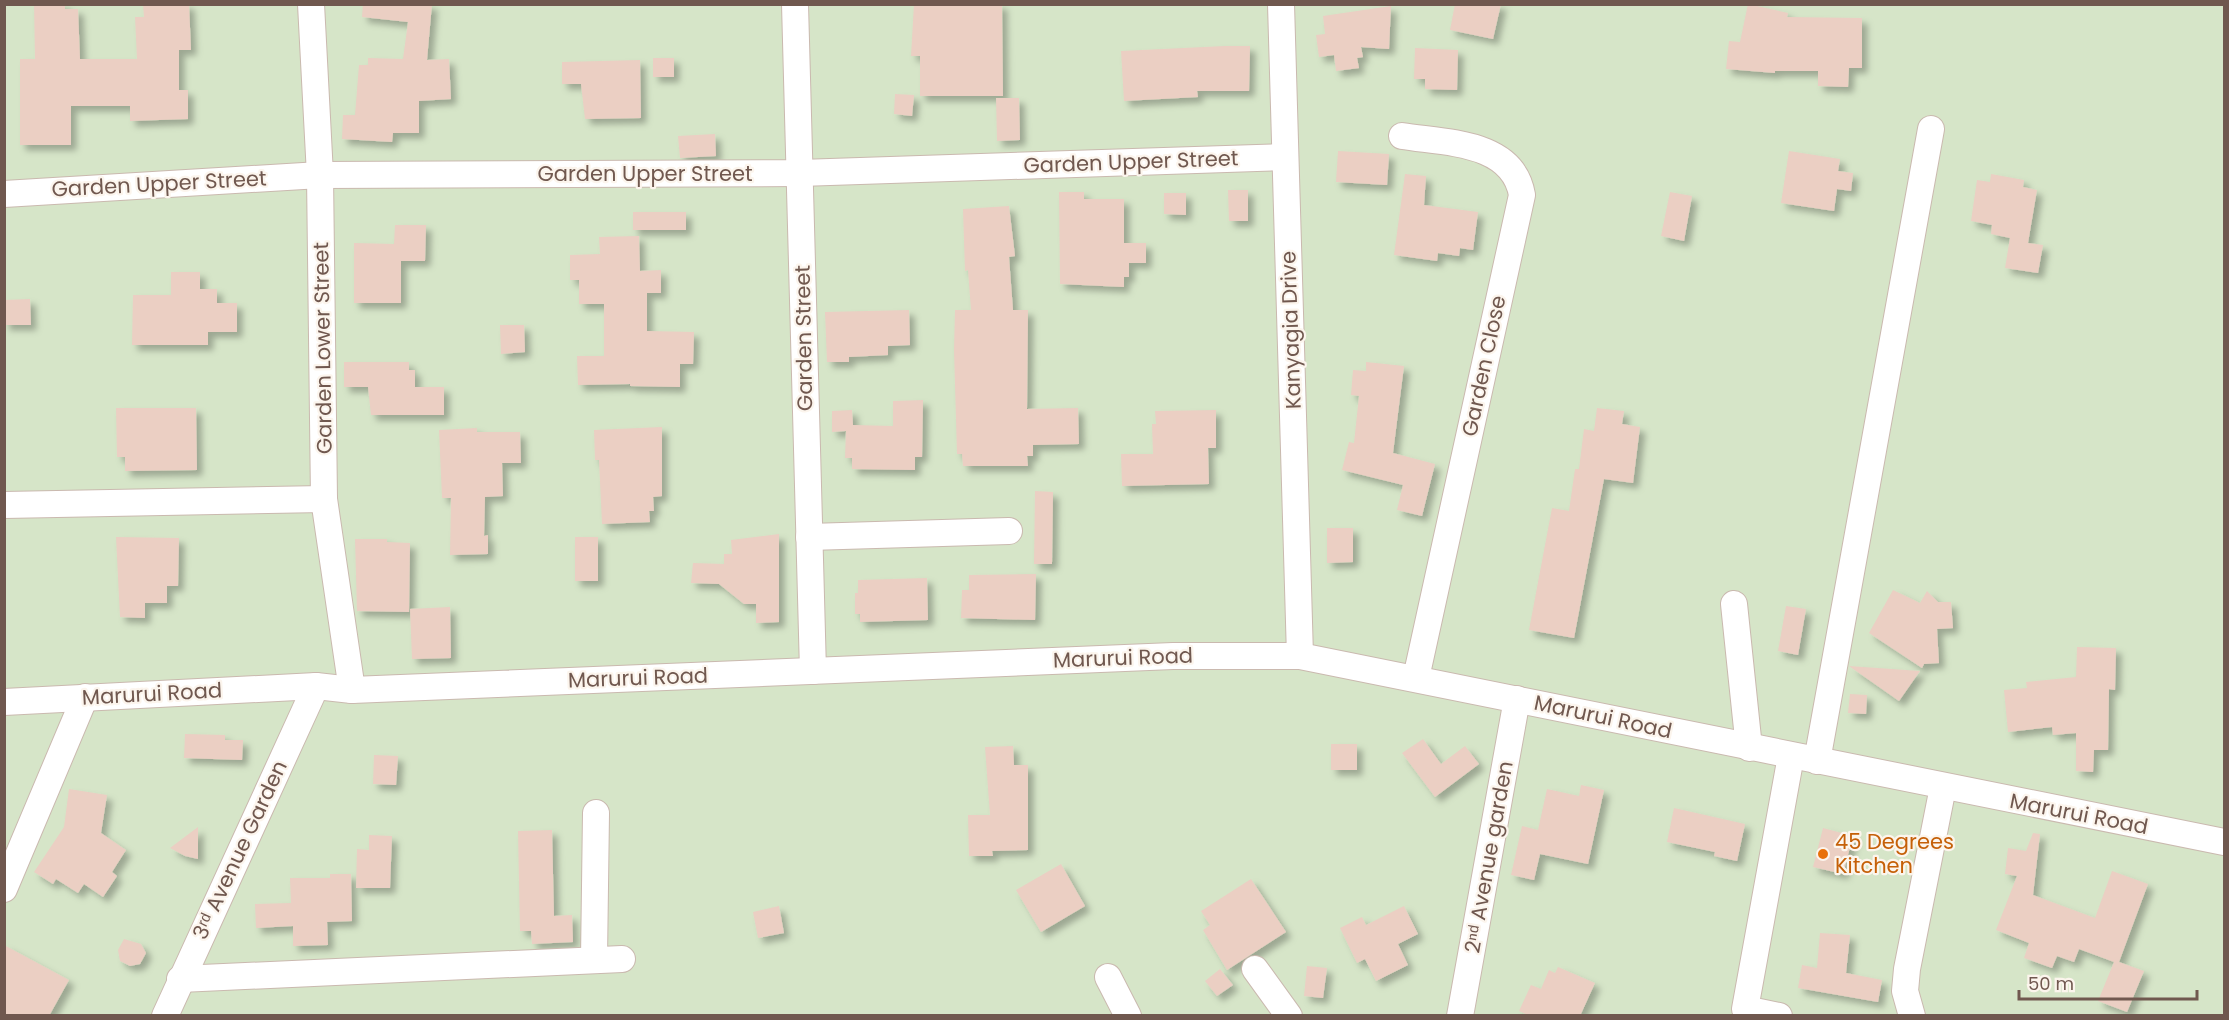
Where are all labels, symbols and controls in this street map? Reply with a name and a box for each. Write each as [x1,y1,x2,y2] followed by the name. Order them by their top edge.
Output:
[1023,143,1239,180] street label: Garden Upper Street
[537,159,753,188] street label: Garden Upper Street
[51,163,267,204] street label: Garden Upper Street
[306,242,339,454] street label: Garden Lower Street
[1273,251,1308,409] street label: Kanyagia Drive
[788,265,819,411] street label: Garden Street
[1454,293,1513,439] street label: Garden Close
[1052,641,1194,674] street label: Marurui Road
[567,661,709,694] street label: Marurui Road
[81,675,223,712] street label: Marurui Road
[1532,688,1675,745] street label: Marurui Road
[185,756,294,944] street label: 3ʳᵈ Avenue Garden
[1457,759,1520,955] street label: 2ⁿᵈ Avenue garden
[2008,786,2151,841] street label: Marurui Road
[1835,827,1954,880] place label: 45 Degrees Kitchen
[1816,847,1830,861] marker: 45 Degrees Kitchen
[2019,963,2198,1001] scale bar
[2028,971,2074,996] text: 50 m

